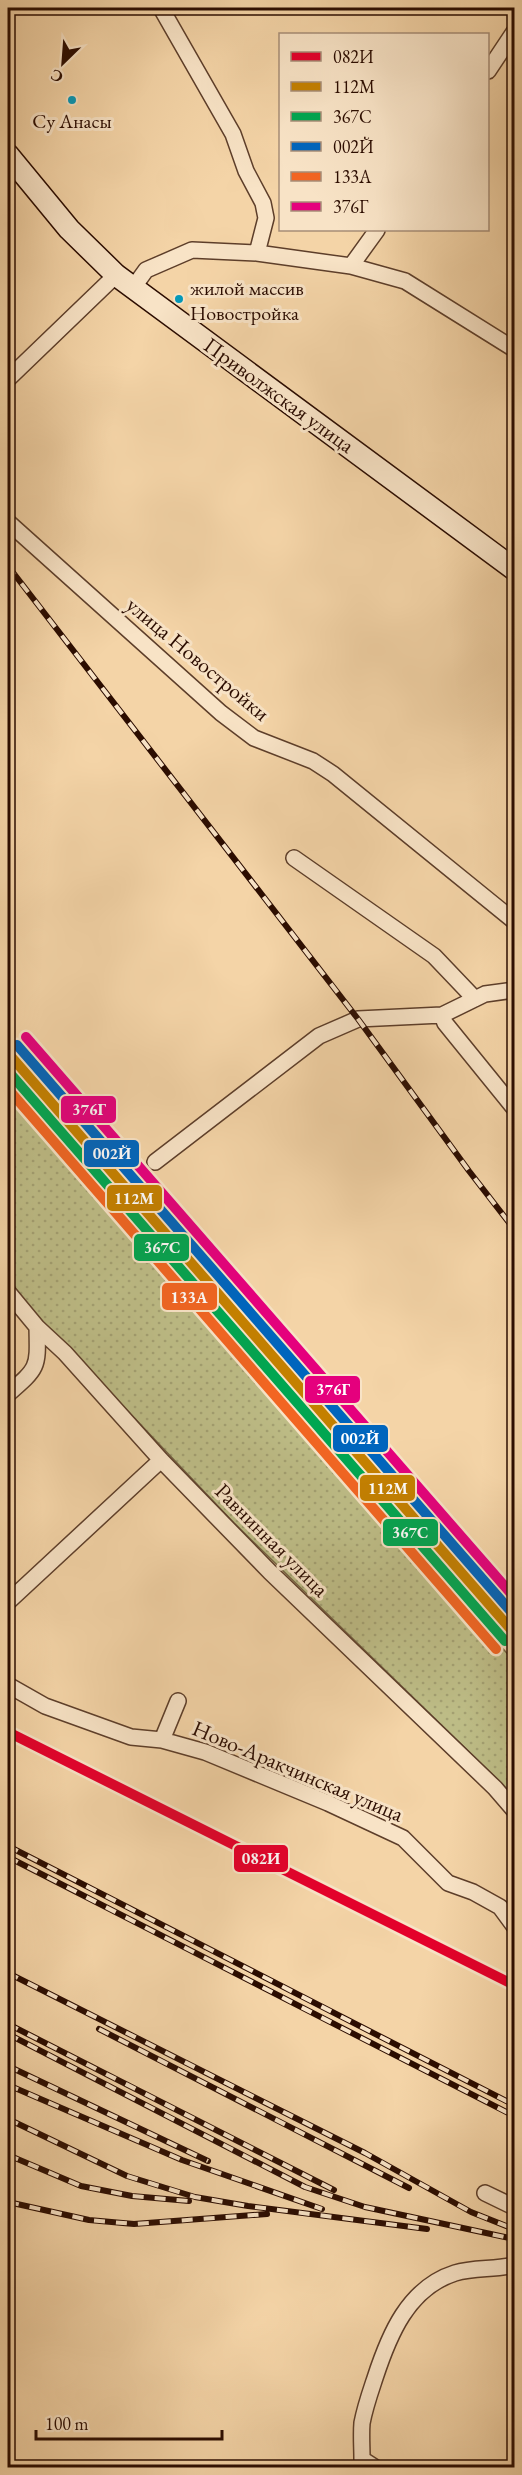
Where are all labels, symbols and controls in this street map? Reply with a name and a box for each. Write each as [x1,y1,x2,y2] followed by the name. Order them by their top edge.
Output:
[33,33,93,93] north arrow
[279,33,489,231] legend
[333,45,374,68] text: 082И
[47,64,66,88] text: С
[333,75,375,98] text: 112М
[66,94,78,106] marker: Су Анасы
[333,105,372,128] text: 367С
[32,108,112,134] place label: Су Анасы
[333,135,374,158] text: 002Й
[333,165,372,188] text: 133А
[333,195,369,218] text: 376Г
[190,275,304,326] place label: жилой массив Новостройка
[173,293,185,305] marker: жилой массив Новостройка
[198,330,360,460] street label: Приволжская улица
[120,590,276,728] street label: улица Новостройки
[60,1095,117,1124] line badge: 376Г
[72,1099,106,1120] text: 376Г
[83,1139,140,1168] line badge: 002Й
[93,1143,131,1164] text: 002Й
[106,1184,163,1212] line badge: 112М
[114,1188,154,1209] text: 112М
[133,1233,190,1262] line badge: 367С
[144,1237,180,1258] text: 367С
[161,1282,218,1311] line badge: 133А
[171,1287,208,1308] text: 133А
[304,1375,361,1404] line badge: 376Г
[316,1379,350,1400] text: 376Г
[332,1424,389,1453] line badge: 002Й
[341,1428,379,1449] text: 002Й
[359,1474,416,1502] line badge: 112М
[209,1477,335,1603] street label: Равнинная улица
[368,1478,408,1499] text: 112М
[382,1518,439,1547] line badge: 367С
[392,1522,428,1543] text: 367С
[188,1713,408,1829] street label: Ново-Аракчинская улица
[233,1844,289,1873] line badge: 082И
[242,1848,280,1869] text: 082И
[36,2403,222,2441] scale bar
[45,2412,89,2435] text: 100 m

